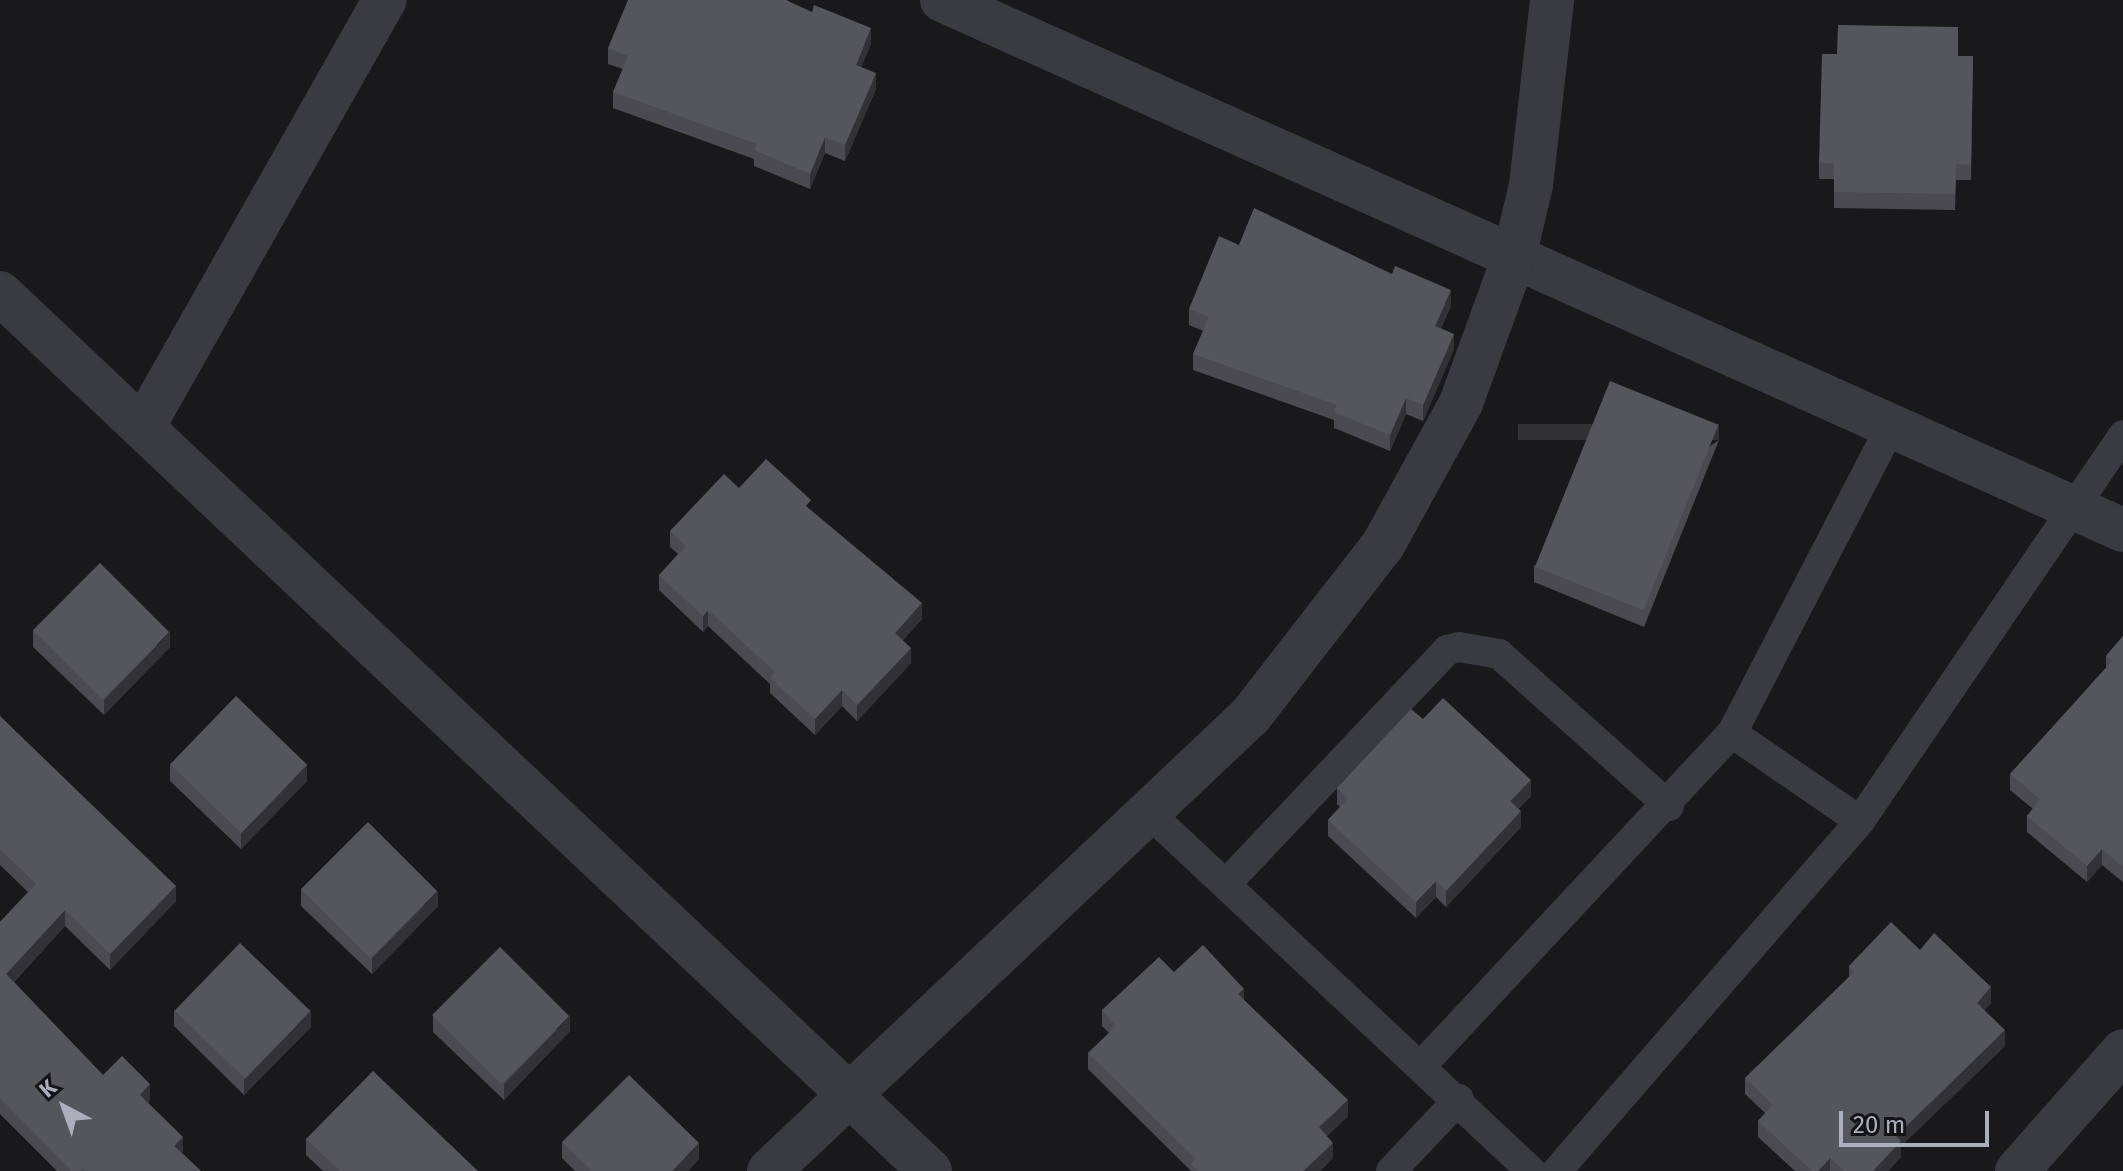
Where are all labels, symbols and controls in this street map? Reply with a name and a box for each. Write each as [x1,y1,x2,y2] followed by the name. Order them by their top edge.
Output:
[24,1067,104,1147] north arrow
[34,1074,62,1103] text: K
[1843,1095,1993,1145] scale bar
[1853,1111,1905,1139] text: 20 m

